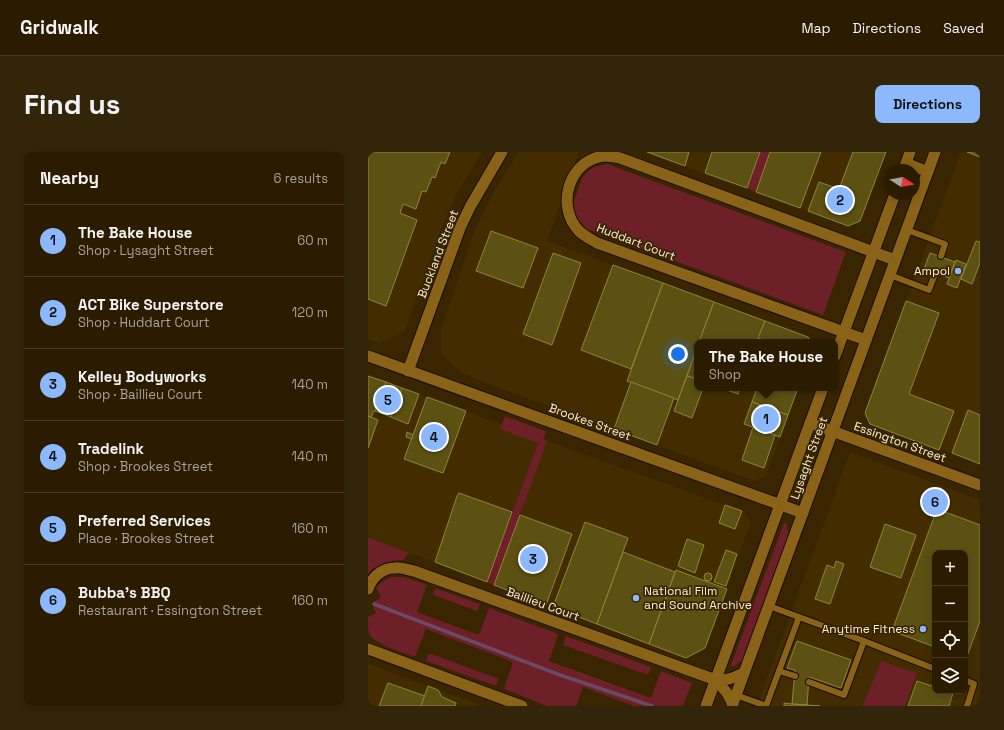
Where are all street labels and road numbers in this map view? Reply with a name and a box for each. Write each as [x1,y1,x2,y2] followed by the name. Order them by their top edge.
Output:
[414,207,462,301] street label: Buckland Street
[594,220,678,264] street label: Huddart Court
[547,400,633,444] street label: Brookes Street
[787,414,831,502] street label: Lysaght Street
[852,418,948,466] street label: Essington Street
[504,583,582,625] street label: Baillieu Court

